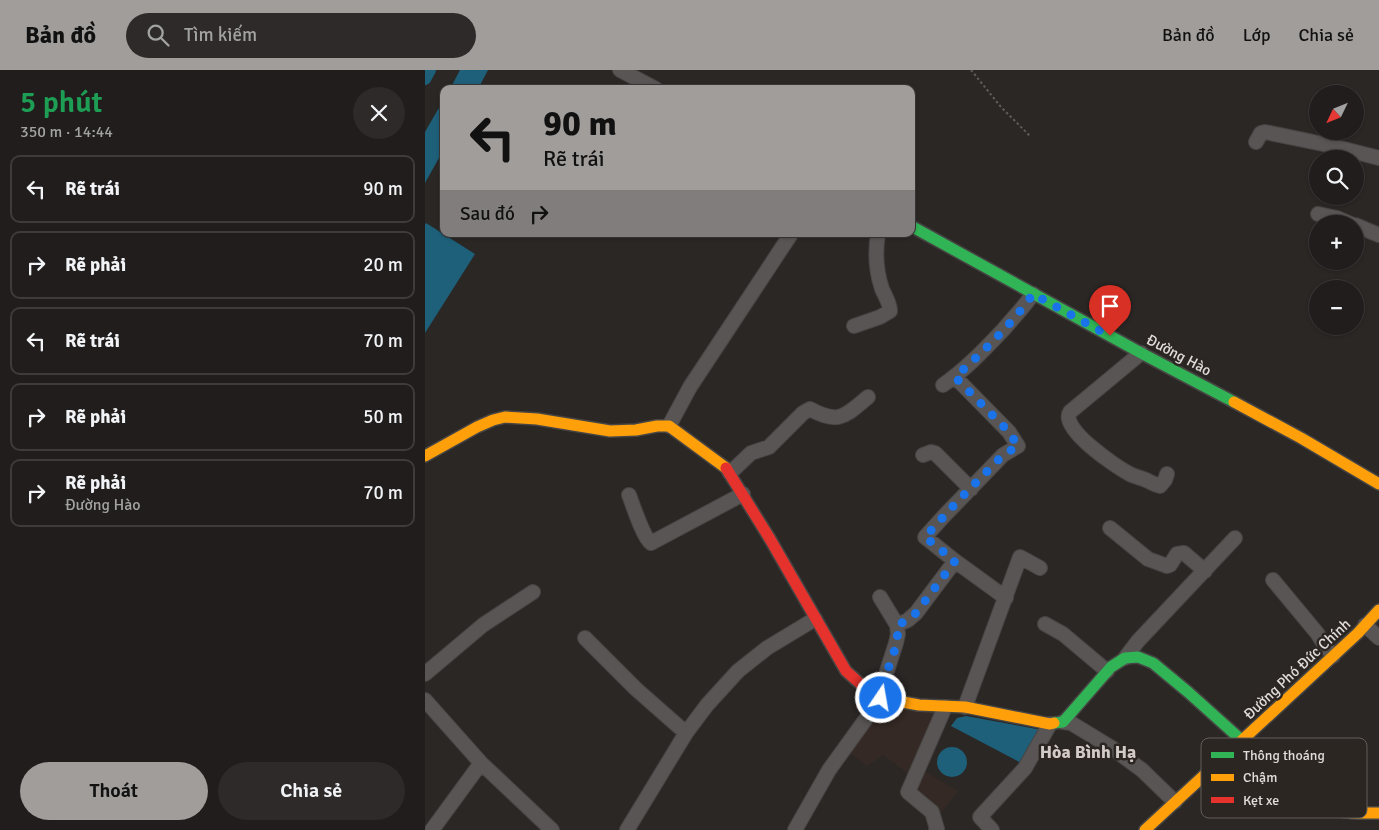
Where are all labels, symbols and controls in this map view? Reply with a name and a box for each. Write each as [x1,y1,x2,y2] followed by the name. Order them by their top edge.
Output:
[126,13,476,58] search box
[25,20,96,50] text: Bản đồ
[144,21,172,49] icon: search
[184,23,257,47] text: Tìm kiếm
[1162,24,1215,46] text: Bản đồ
[1243,24,1270,46] text: Lớp
[1298,24,1354,46] text: Chia sẻ
[20,84,102,121] text: 5 phút
[1309,85,1364,140] north arrow
[1309,85,1364,335] map controls
[353,87,405,139] button: close
[543,102,617,145] text: 90 m
[460,105,525,170] icon: left
[20,122,113,142] text: 350 m · 14:44
[543,145,605,172] text: Rẽ trái
[1309,150,1364,205] button: search
[22,175,50,203] icon: left
[65,177,120,201] text: Rẽ trái
[363,177,403,201] text: 90 m
[525,200,553,228] icon: right
[460,202,515,226] text: Sau đó
[1309,215,1364,270] button: +
[22,251,50,279] icon: right
[65,253,126,277] text: Rẽ phải
[363,253,403,277] text: 20 m
[1309,280,1364,335] button: −
[1089,285,1131,336] pin
[1096,292,1124,320] icon: arrive
[22,327,50,355] icon: left
[65,329,120,353] text: Rẽ trái
[363,329,403,353] text: 70 m
[1143,330,1215,380] street label: Đường Hào
[22,403,50,431] icon: right
[65,405,126,429] text: Rẽ phải
[363,405,403,429] text: 50 m
[65,471,126,495] text: Rẽ phải
[22,479,50,507] icon: right
[363,481,403,505] text: 70 m
[65,495,141,515] text: Đường Hào
[1240,615,1354,723] street label: Đường Phó Đức Chính
[854,671,906,723] position arrow
[1201,738,1367,818] legend
[1040,741,1136,763] district label: Hòa Bình Hạ
[1243,747,1325,764] text: Thông thoáng
[20,762,208,820] button: Thoát
[218,762,405,820] button: Chia sẻ
[1243,769,1277,786] text: Chậm
[1243,792,1279,809] text: Kẹt xe

